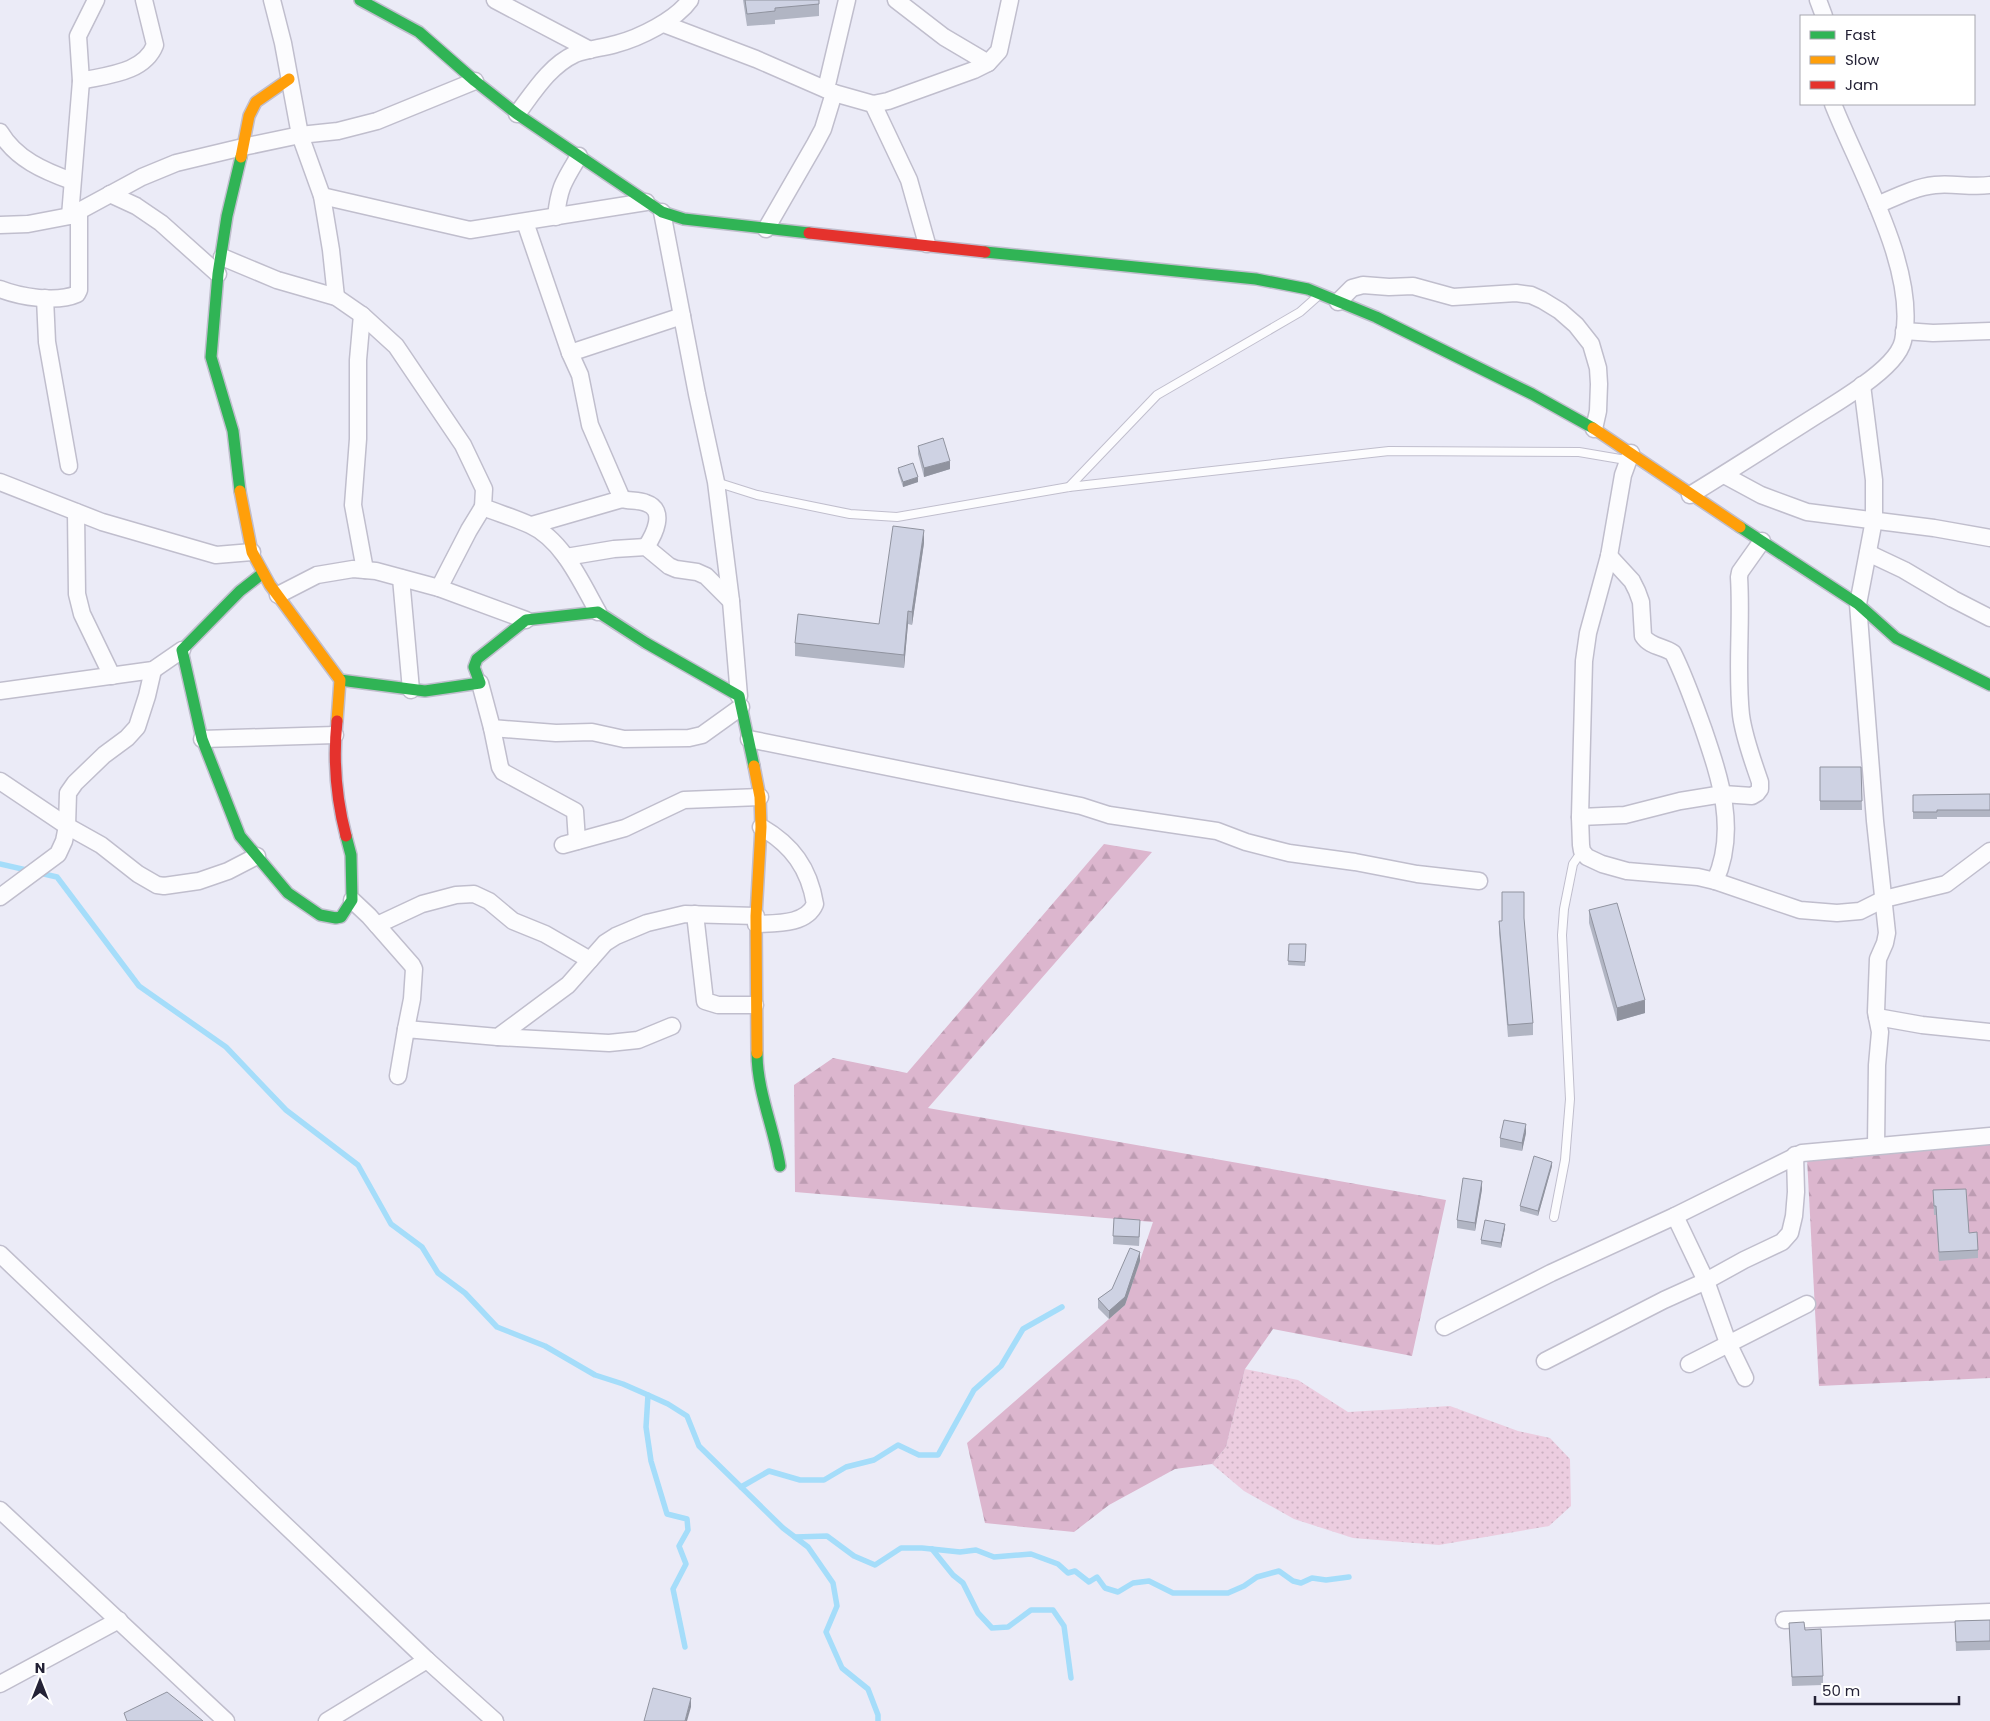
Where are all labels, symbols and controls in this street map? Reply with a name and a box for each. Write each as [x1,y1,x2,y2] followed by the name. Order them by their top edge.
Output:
[1800,15,1975,105] legend
[1845,24,1876,45] text: Fast
[1845,49,1880,70] text: Slow
[1845,74,1879,95] text: Jam
[15,1656,65,1706] north arrow
[35,1658,45,1678] text: N
[1815,1674,1959,1706] scale bar
[1822,1680,1860,1701] text: 50 m

